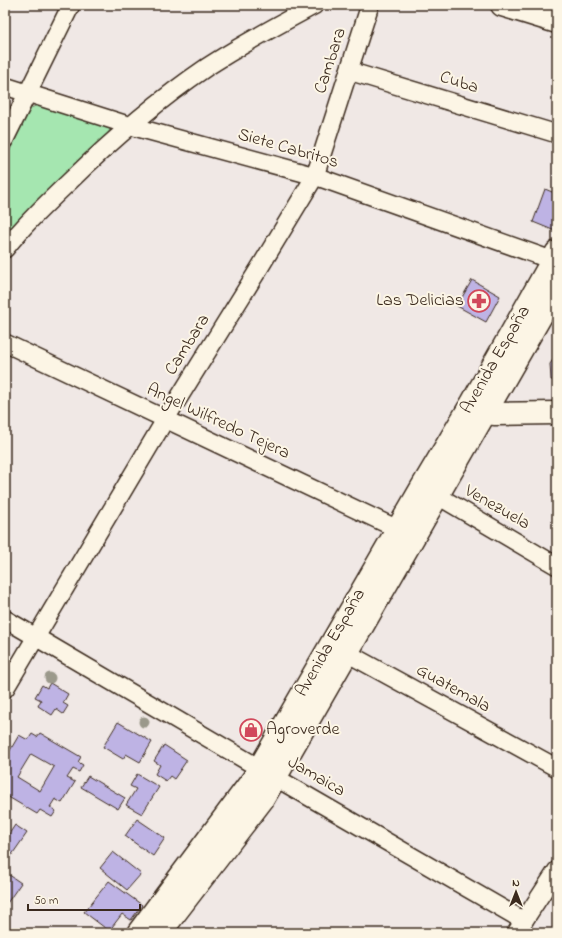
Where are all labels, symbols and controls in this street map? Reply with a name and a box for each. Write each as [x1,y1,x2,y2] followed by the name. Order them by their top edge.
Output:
[308,25,354,97] street label: Cambara
[436,65,482,101] street label: Cuba
[234,122,342,176] street label: Siete Cabritos
[376,288,464,314] place label: Las Delicias
[466,288,492,314] pharmacy icon: Las Delicias
[454,301,538,419] street label: Avenida España
[159,309,217,381] street label: Cambara
[142,377,294,468] street label: Angel Wilfredo Tejera
[458,478,535,537] street label: Venezuela
[289,584,373,702] street label: Avenida España
[411,658,495,720] street label: Guatemala
[238,717,264,743] shop icon: Agroverde
[266,717,340,744] place label: Agroverde
[282,750,350,804] street label: Jamaica
[496,872,536,912] north arrow
[512,875,520,891] text: N
[28,886,140,912] scale bar
[34,892,58,910] text: 50 m

